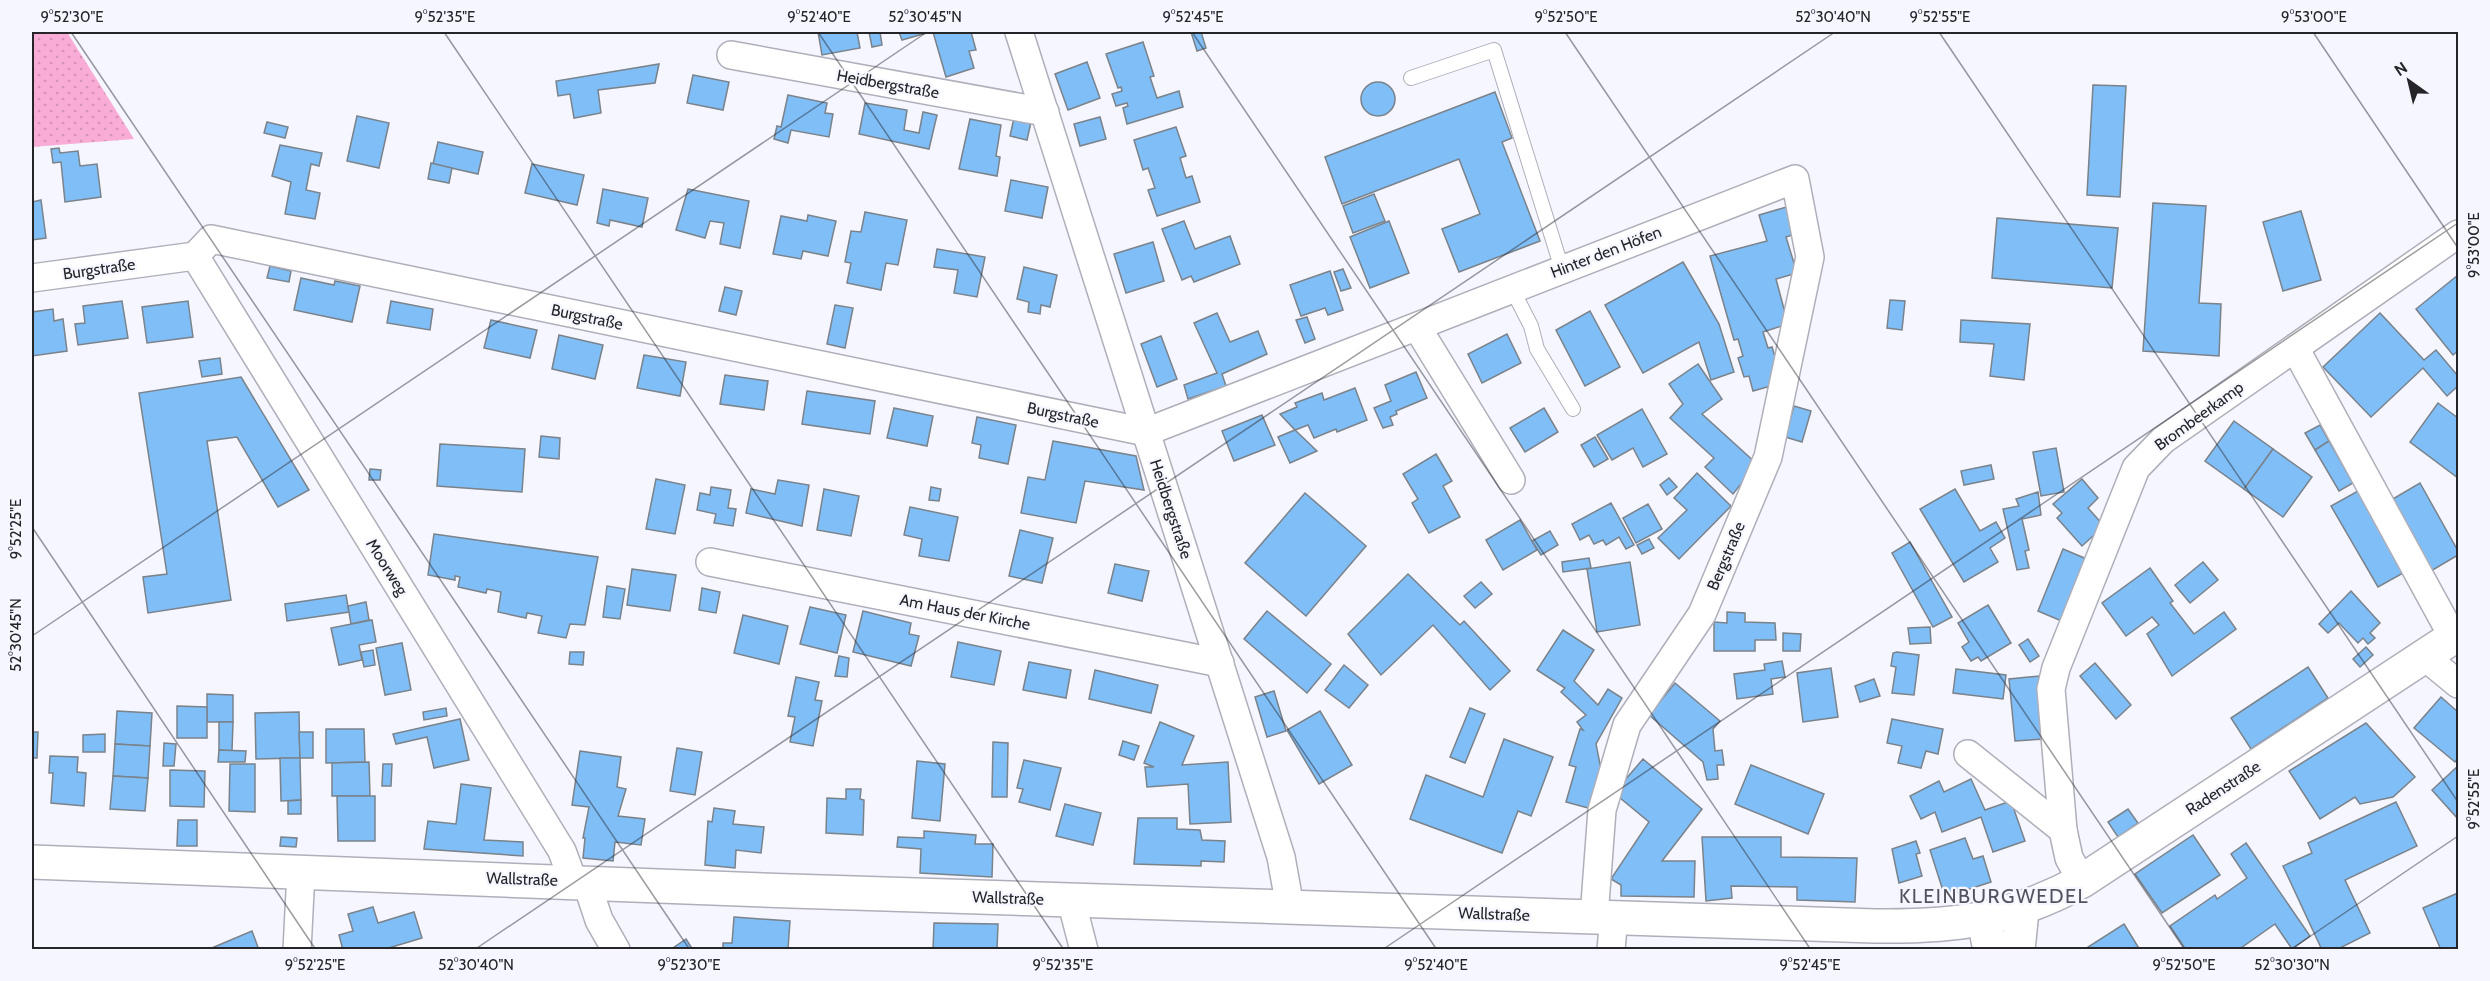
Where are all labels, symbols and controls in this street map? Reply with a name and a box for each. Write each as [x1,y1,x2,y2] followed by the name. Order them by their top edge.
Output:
[40,8,104,26] text: 9°52'30"E
[415,8,475,26] text: 9°52'35"E
[787,8,851,26] text: 9°52'40"E
[888,8,962,26] text: 52°30'45"N
[1162,8,1224,26] text: 9°52'45"E
[1534,8,1598,26] text: 9°52'50"E
[1795,8,1871,26] text: 52°30'40"N
[1910,8,1970,26] text: 9°52'55"E
[2281,8,2347,26] text: 9°53'00"E
[2379,51,2439,111] north arrow
[2391,58,2411,80] text: N
[835,66,941,102] street label: Heidbergstraße
[2465,212,2483,278] text: 9°53'00"E
[1548,222,1664,282] street label: Hinter den Höfen
[62,255,136,283] street label: Burgstraße
[549,300,625,334] street label: Burgstraße
[2151,377,2247,455] street label: Brombeerkamp
[1025,398,1101,432] street label: Burgstraße
[1146,457,1196,561] street label: Heidbergstraße
[7,499,25,559] text: 9°52'25"E
[1703,519,1749,593] street label: Bergstraße
[362,535,412,600] street label: Moorweg
[898,590,1032,634] street label: Am Haus der Kirche
[7,598,25,672] text: 52°30'45"N
[2182,757,2264,819] street label: Radenstraße
[2465,769,2483,829] text: 9°52'55"E
[486,868,558,890] street label: Wallstraße
[1899,884,2089,908] district label: KLEINBURGWEDEL
[972,887,1044,909] street label: Wallstraße
[1458,903,1530,925] street label: Wallstraße
[285,956,345,974] text: 9°52'25"E
[438,956,514,974] text: 52°30'40"N
[657,956,721,974] text: 9°52'30"E
[1033,956,1093,974] text: 9°52'35"E
[1404,956,1468,974] text: 9°52'40"E
[1779,956,1841,974] text: 9°52'45"E
[2152,956,2216,974] text: 9°52'50"E
[2254,956,2330,974] text: 52°30'30"N

